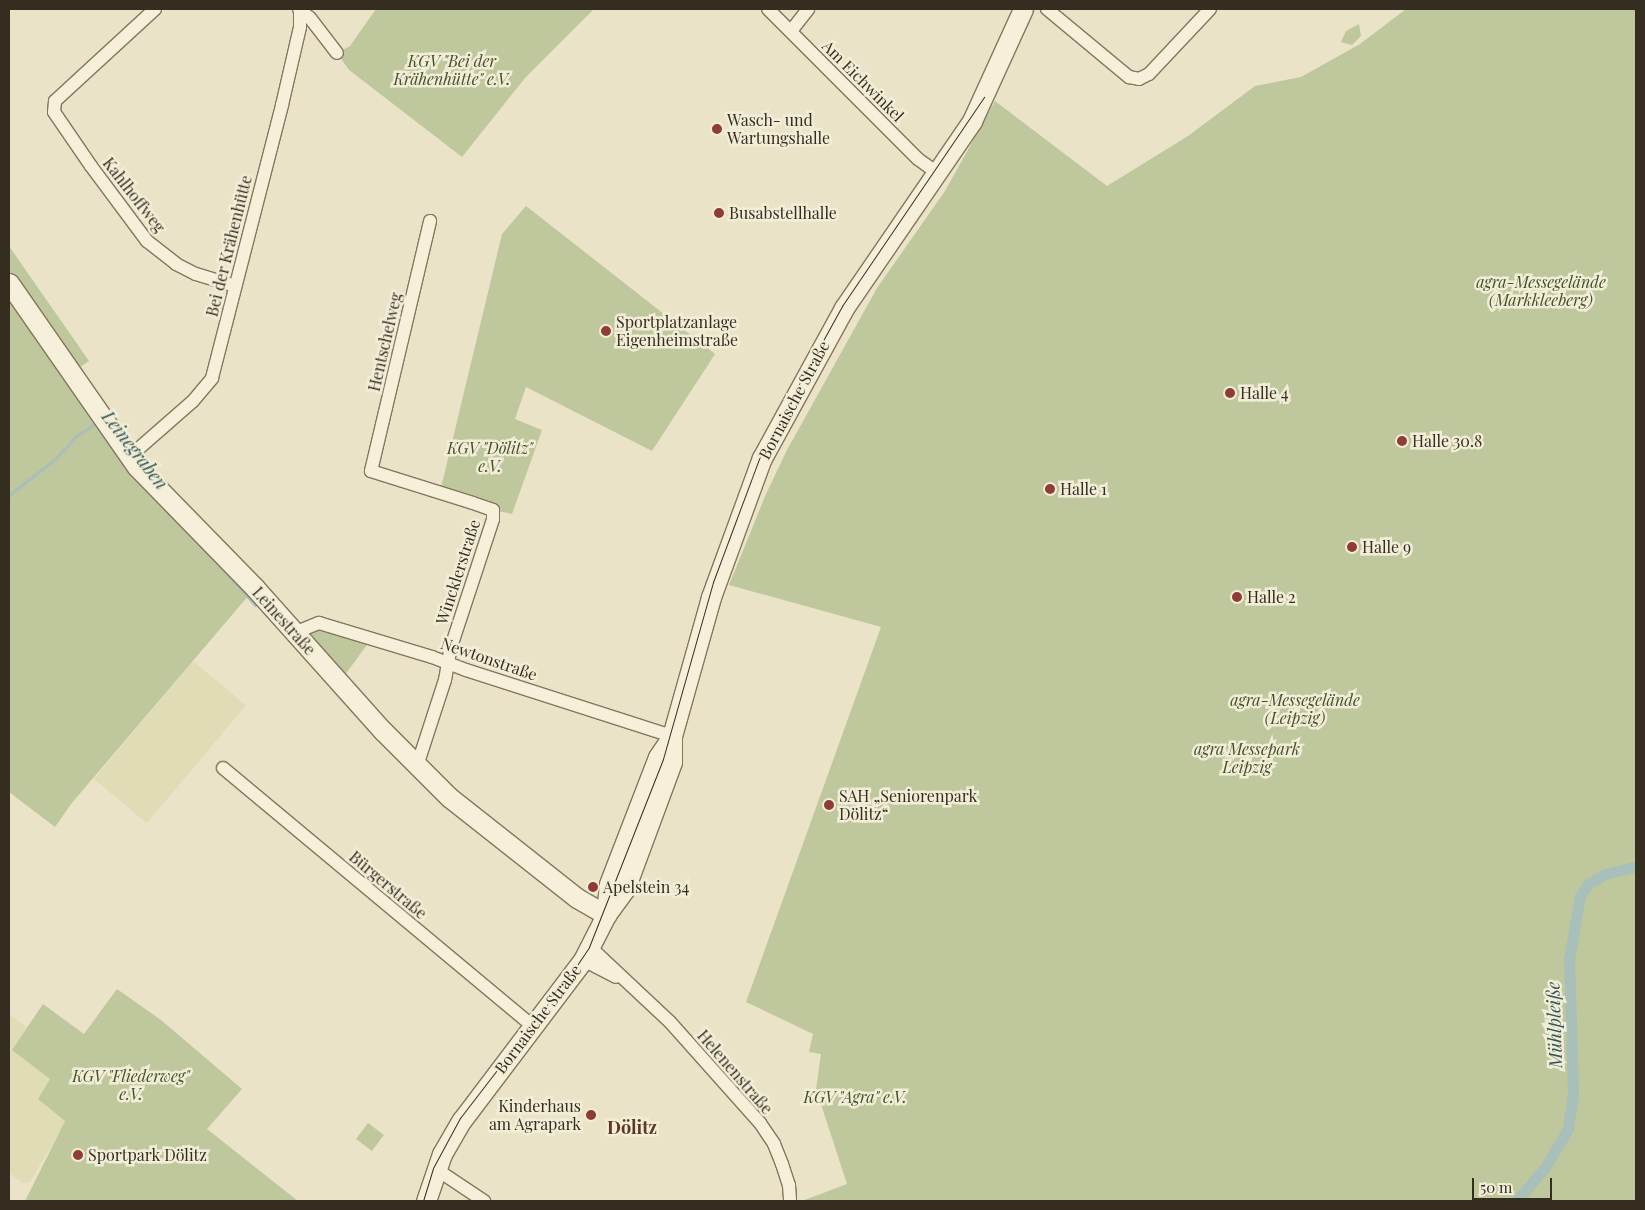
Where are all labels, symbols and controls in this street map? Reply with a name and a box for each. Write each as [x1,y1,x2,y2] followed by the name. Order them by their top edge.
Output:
[818,36,908,126] street label: Am Eichwinkel
[393,51,511,89] park label: KGV "Bei der Krähenhütte" e.V.
[727,110,830,148] place label: Wasch- und Wartungshalle
[711,123,723,135] marker: Wasch- und Wartungshalle
[99,154,169,236] street label: Kahlhoffweg
[202,173,256,319] street label: Bei der Krähenhütte
[729,203,837,223] place label: Busabstellhalle
[713,207,725,219] marker: Busabstellhalle
[1476,272,1606,310] park label: agra-Messegelände (Markkleeberg)
[364,291,406,393] street label: Hentschelweg
[616,312,738,350] place label: Sportplatzanlage Eigenheimstraße
[600,325,612,337] marker: Sportplatzanlage Eigenheimstraße
[755,338,833,462] street label: Bornaische Straße
[1240,383,1289,403] place label: Halle 4
[1224,387,1236,399] marker: Halle 4
[98,406,172,494] water label: Leinegraben
[1412,431,1482,451] place label: Halle 30.8
[1396,435,1408,447] marker: Halle 30.8
[447,438,533,476] park label: KGV "Dölitz" e.V.
[1060,479,1107,499] place label: Halle 1
[1044,483,1056,495] marker: Halle 1
[432,517,484,627] street label: Wincklerstraße
[1362,537,1411,557] place label: Halle 9
[1346,541,1358,553] marker: Halle 9
[248,583,320,659] street label: Leinestraße
[1247,587,1296,607] place label: Halle 2
[1231,591,1243,603] marker: Halle 2
[438,634,540,684] street label: Newtonstraße
[1230,690,1360,728] park label: agra-Messegelände (Leipzig)
[1194,739,1300,777] park label: agra Messepark Leipzig
[839,786,977,824] place label: SAH „Seniorenpark Dölitz“
[823,799,835,811] marker: SAH „Seniorenpark Dölitz“
[345,847,431,923] street label: Bürgerstraße
[603,877,689,897] place label: Apelstein 34
[587,881,599,893] marker: Apelstein 34
[491,961,585,1077] street label: Bornaische Straße
[1542,981,1566,1069] water label: Mühlpleiße
[693,1026,777,1118] street label: Helenenstraße
[72,1066,190,1104] park label: KGV "Fliederweg" e.V.
[803,1087,907,1107] park label: KGV "Agra" e.V.
[488,1096,581,1134] place label: Kinderhaus am Agrapark
[585,1109,597,1121] marker: Kinderhaus am Agrapark
[607,1116,657,1138] district label: Dölitz
[88,1145,207,1165] place label: Sportpark Dölitz
[72,1149,84,1161] marker: Sportpark Dölitz
[1475,1168,1555,1200] scale bar
[1480,1177,1512,1197] text: 50 m

